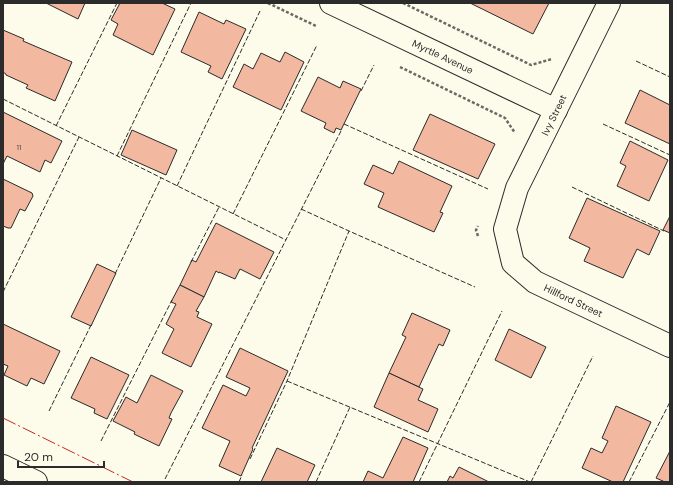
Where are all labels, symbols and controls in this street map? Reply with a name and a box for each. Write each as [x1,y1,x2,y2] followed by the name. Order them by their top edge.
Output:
[410,36,476,76] street label: Myrtle Avenue
[538,92,570,138] street label: Ivy Street
[17,142,22,152] house number: 11
[542,281,605,320] street label: Hillford Street
[18,443,104,469] scale bar
[24,449,53,465] text: 20 m

